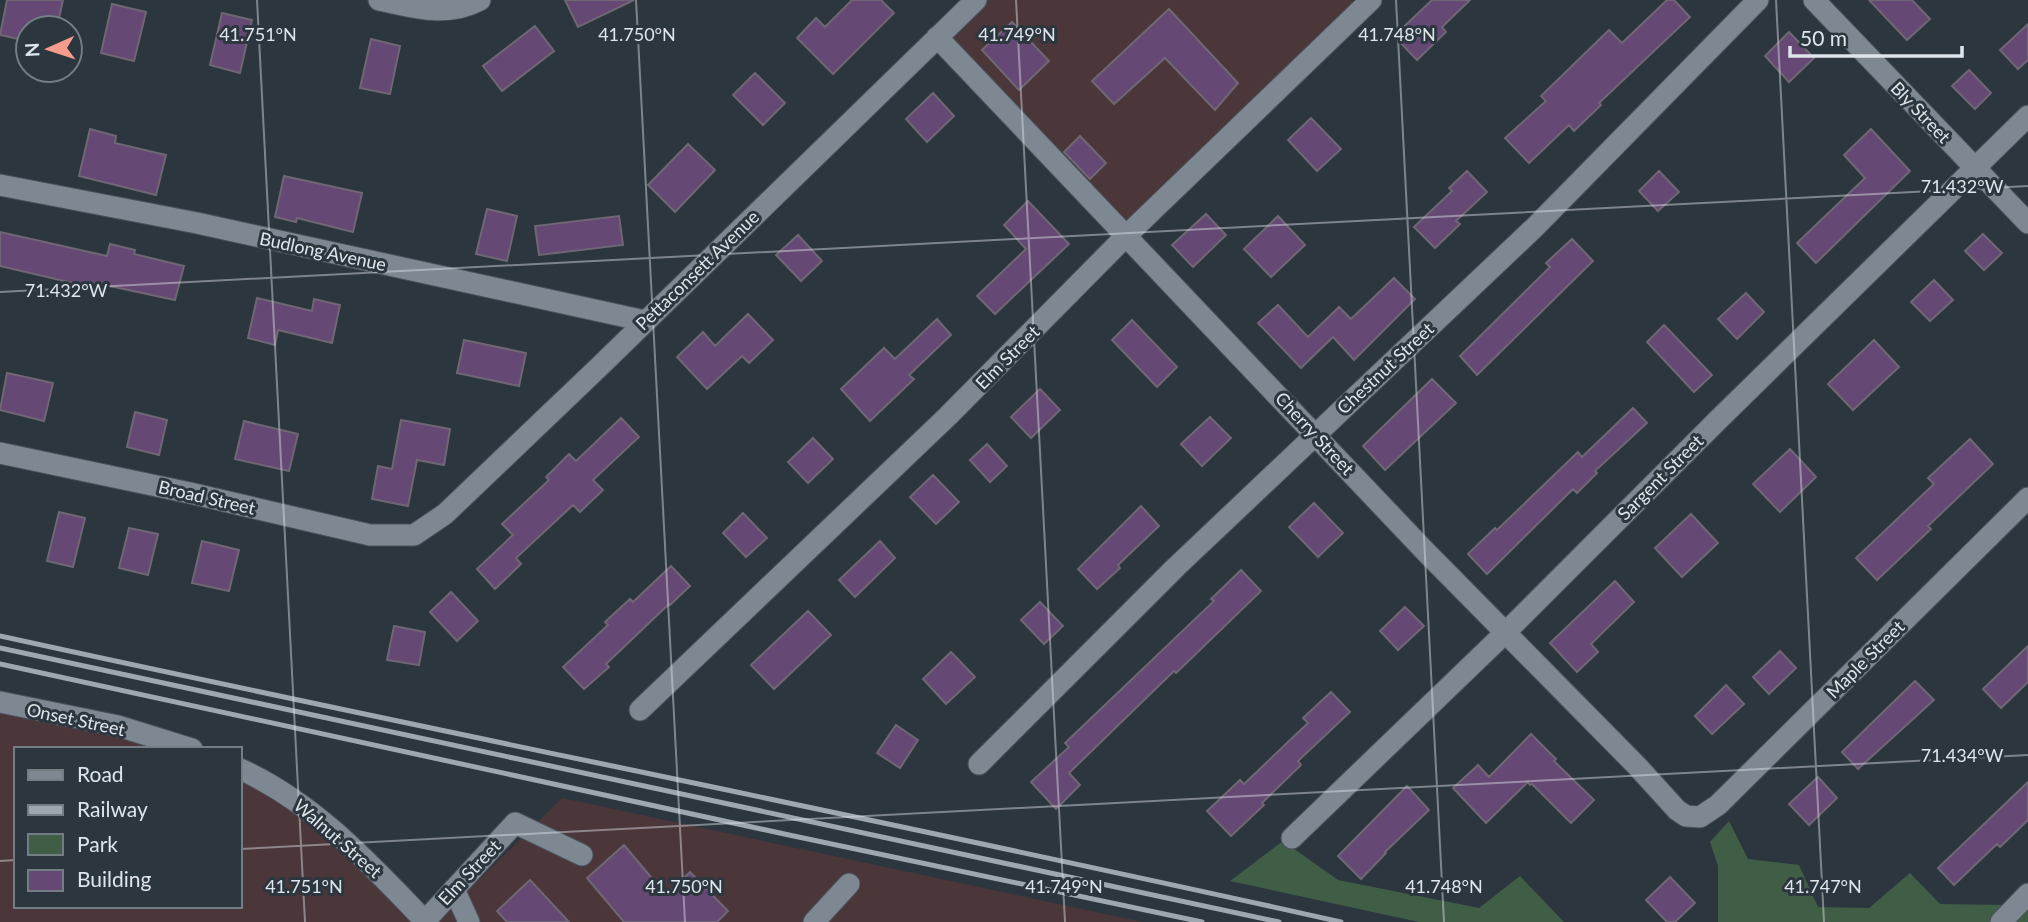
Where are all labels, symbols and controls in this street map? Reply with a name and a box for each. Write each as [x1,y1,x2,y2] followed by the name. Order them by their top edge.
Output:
[14,14,84,84] north arrow
[1790,14,1962,58] scale bar
[219,23,297,45] text: 41.751°N
[598,23,676,45] text: 41.750°N
[978,23,1056,45] text: 41.749°N
[1358,23,1436,45] text: 41.748°N
[1800,25,1847,50] text: 50 m
[20,42,43,58] text: N
[1887,77,1956,148] street label: Bly Street
[1921,175,2004,197] text: 71.432°W
[631,206,763,334] street label: Pettaconsett Avenue
[258,227,388,275] street label: Budlong Avenue
[25,279,108,301] text: 71.432°W
[1332,317,1438,418] street label: Chestnut Street
[970,320,1044,394] street label: Elm Street
[1271,387,1359,479] street label: Cherry Street
[1613,429,1708,524] street label: Sargent Street
[156,475,258,519] street label: Broad Street
[1821,615,1909,703] street label: Maple Street
[25,698,128,740] street label: Onset Street
[1921,744,2004,766] text: 71.434°W
[14,747,242,908] legend
[77,761,124,786] text: Road
[290,794,387,883] street label: Walnut Street
[77,796,148,821] text: Railway
[77,831,118,856] text: Park
[433,834,505,909] street label: Elm Street
[77,866,152,891] text: Building
[265,875,343,897] text: 41.751°N
[645,875,723,897] text: 41.750°N
[1025,875,1103,897] text: 41.749°N
[1405,875,1483,897] text: 41.748°N
[1784,875,1862,897] text: 41.747°N

